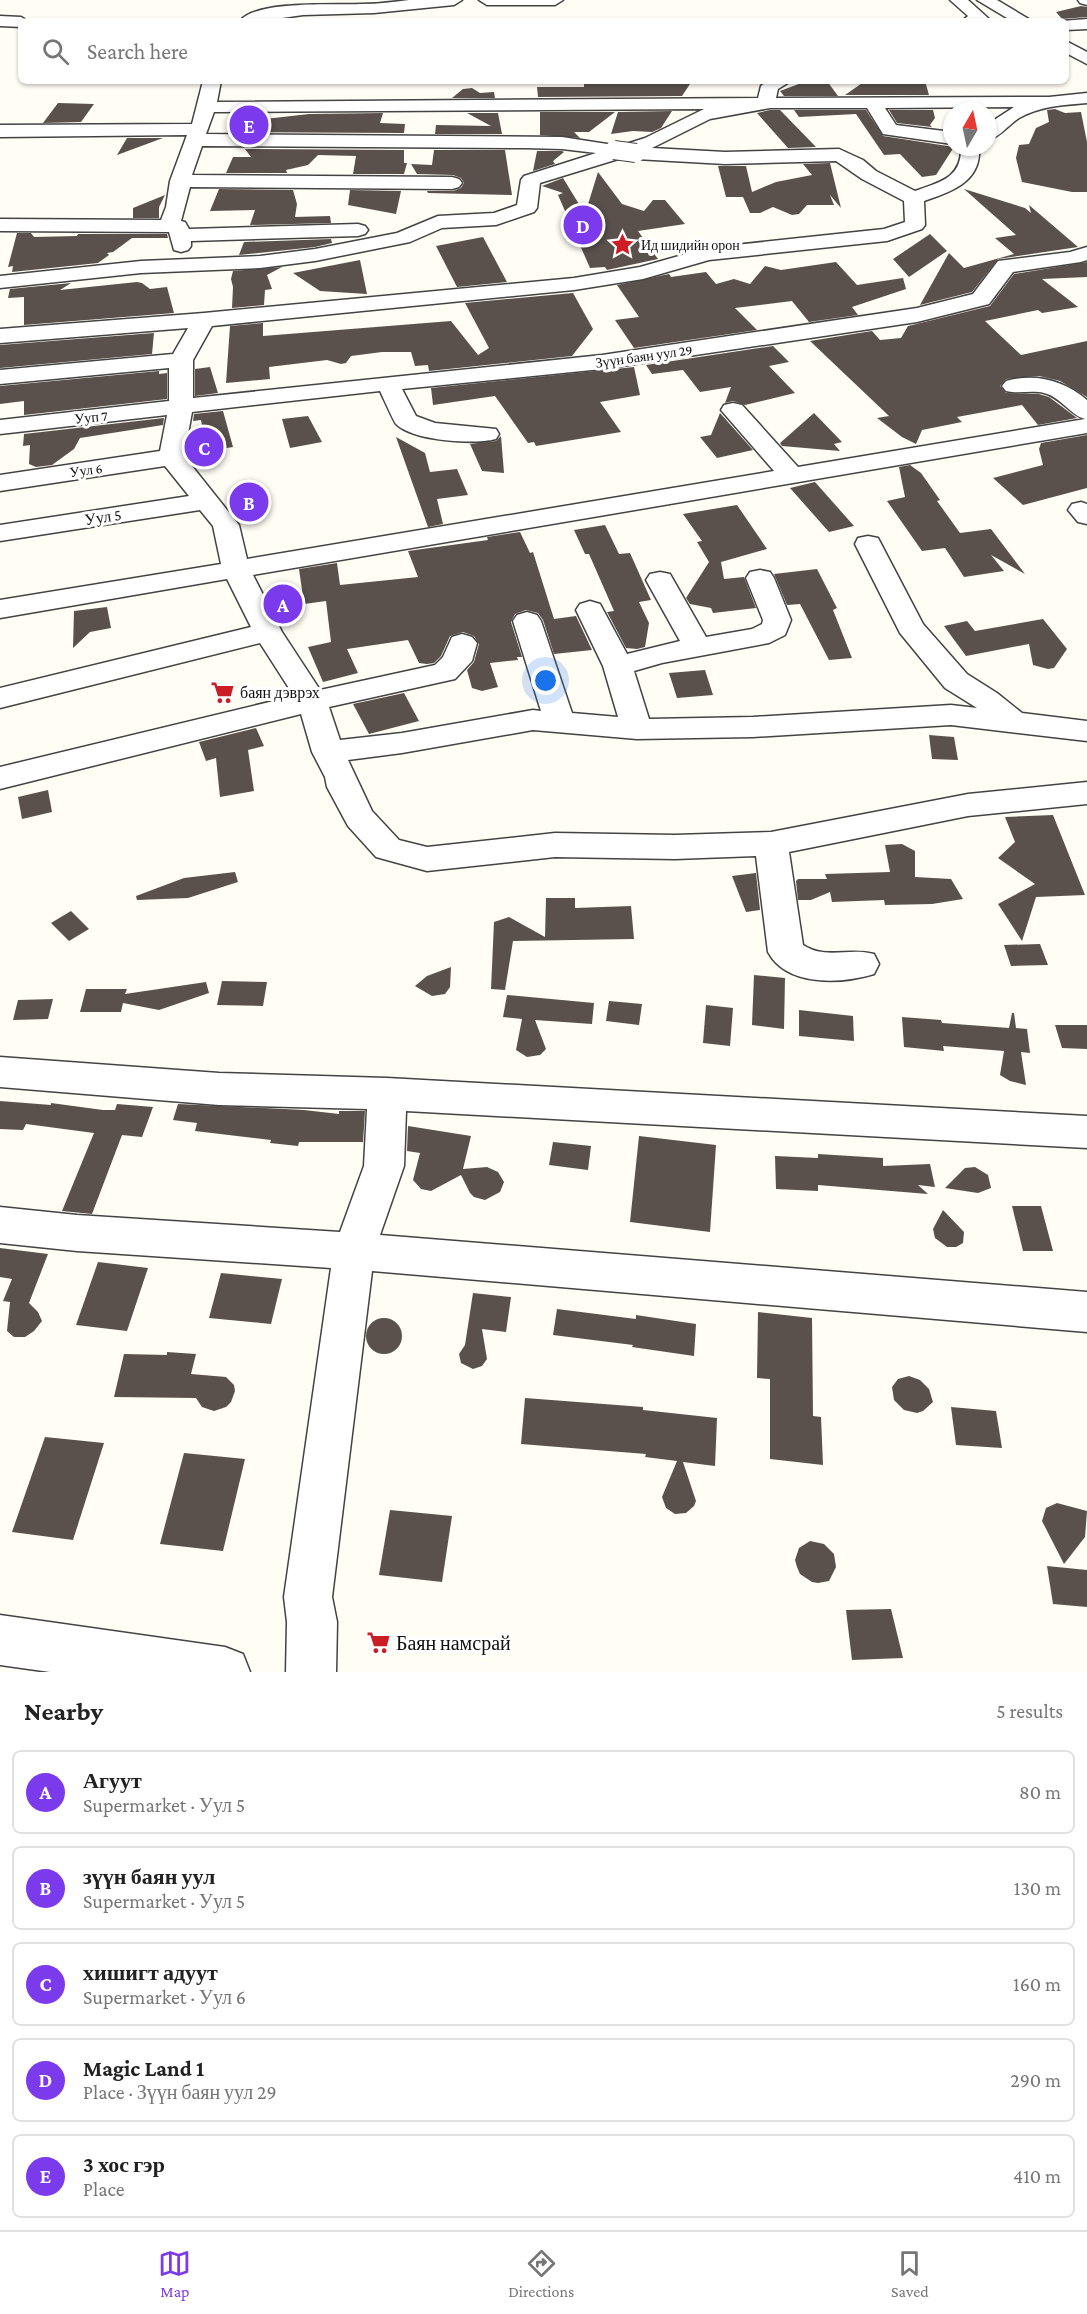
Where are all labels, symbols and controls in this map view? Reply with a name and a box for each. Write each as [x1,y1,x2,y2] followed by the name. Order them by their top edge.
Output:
[18,18,1069,84] search box
[39,35,72,68] icon: search
[87,39,188,64] text: Search here
[230,102,268,148] pin: E
[943,102,997,156] north arrow
[564,202,602,248] pin: D
[610,232,636,258] place icon: Ид шидийн орон
[641,237,740,253] place label: Ид шидийн орон
[594,341,694,371] street label: Зүүн баян уул 29
[74,407,109,427] street label: Ууп 7
[184,424,224,470] pin: C
[69,460,103,480] street label: Уул 6
[230,480,268,524] pin: B
[83,506,123,529] street label: Уул 5
[264,582,302,626] pin: A
[531,666,560,695] your location
[209,679,235,705] supermarket icon: баян дэврэх
[240,684,320,702] place label: баян дэврэх
[365,1630,391,1656] supermarket icon: Баян намсрай
[396,1632,511,1655] place label: Баян намсрай
[24,1697,103,1726] text: Nearby
[996,1700,1063,1722] text: 5 results
[83,1768,142,1793] text: Агуут
[40,1781,51,1803] text: A
[1019,1781,1061,1803] text: 80 m
[83,1794,245,1816] text: Supermarket · Уул 5
[83,1864,215,1889] text: зүүн баян уул
[40,1877,51,1899] text: B
[1014,1877,1061,1899] text: 130 m
[83,1890,245,1912] text: Supermarket · Уул 5
[83,1960,218,1985] text: хишигт адуут
[39,1973,52,1995] text: C
[1013,1973,1061,1995] text: 160 m
[83,1986,246,2008] text: Supermarket · Уул 6
[83,2056,204,2081] text: Magic Land 1
[39,2069,52,2091] text: D
[1010,2069,1061,2091] text: 290 m
[83,2081,277,2103] text: Place · Зүүн баян уул 29
[83,2152,165,2177] text: 3 хос гэр
[40,2165,51,2187] text: E
[1013,2165,1061,2187] text: 410 m
[83,2178,125,2200] text: Place
[158,2247,191,2300] tab: Map
[508,2247,574,2300] tab: Directions
[891,2247,929,2300] tab: Saved

